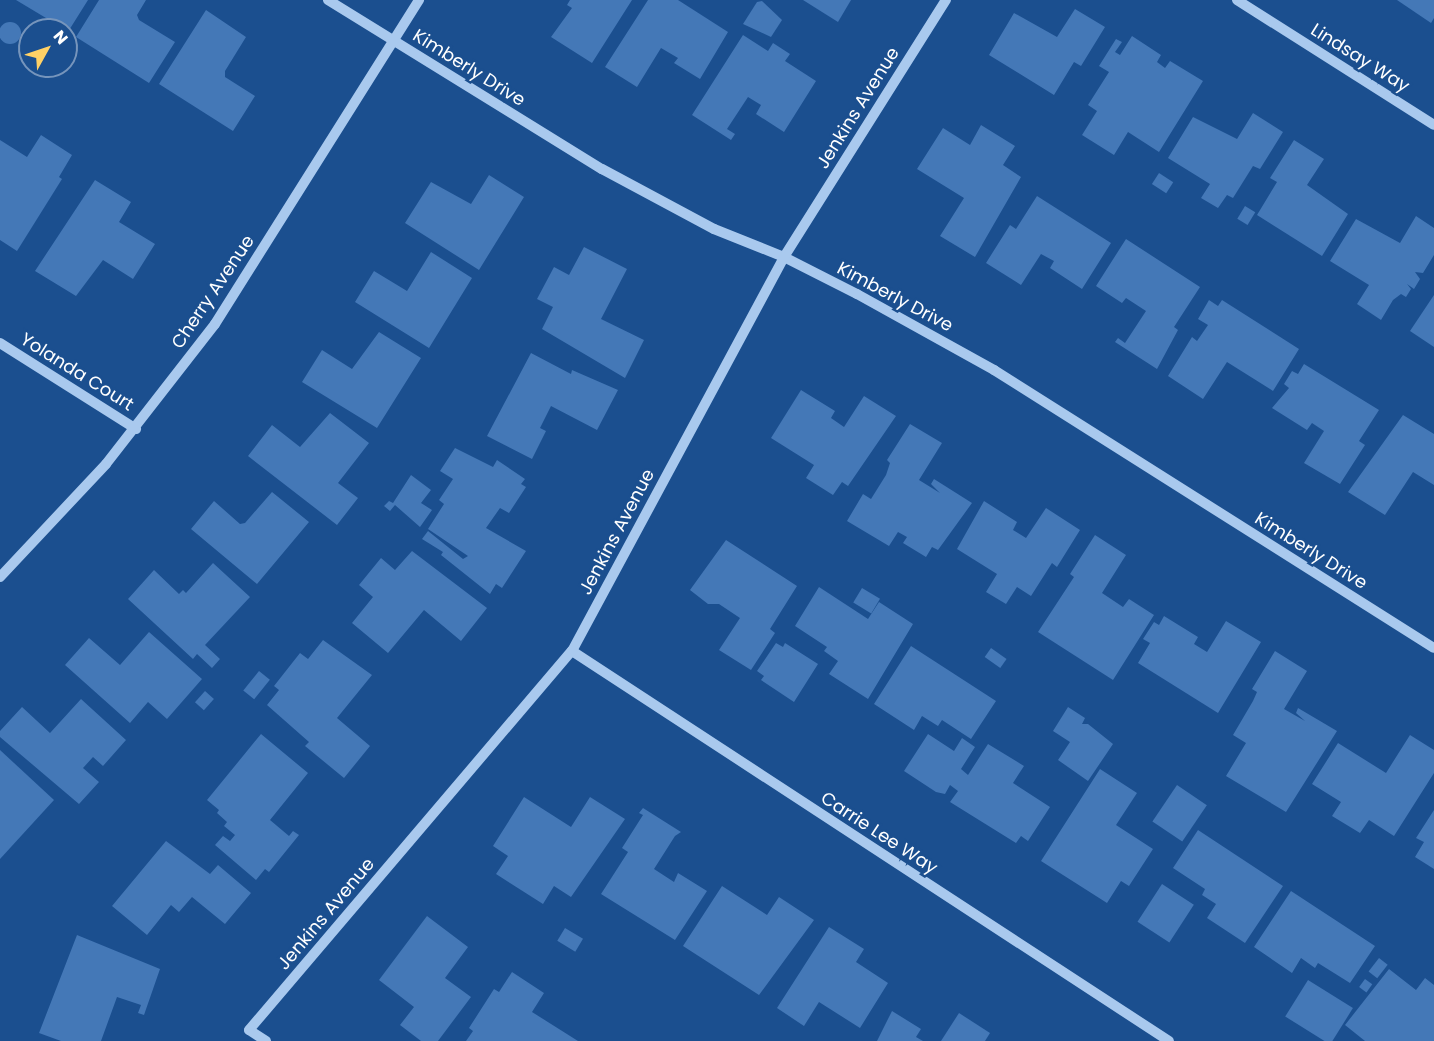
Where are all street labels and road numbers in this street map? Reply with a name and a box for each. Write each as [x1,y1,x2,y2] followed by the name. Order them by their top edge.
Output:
[1307,19,1413,97] street label: Lindsay Way
[409,25,529,111] street label: Kimberly Drive
[812,43,904,173] street label: Jenkins Avenue
[167,231,259,353] street label: Cherry Avenue
[833,257,957,337] street label: Kimberly Drive
[16,329,138,415] street label: Yolanda Court
[575,465,659,599] street label: Jenkins Avenue
[1251,508,1371,594] street label: Kimberly Drive
[817,787,941,879] street label: Carrie Lee Way
[273,854,379,974] street label: Jenkins Avenue

